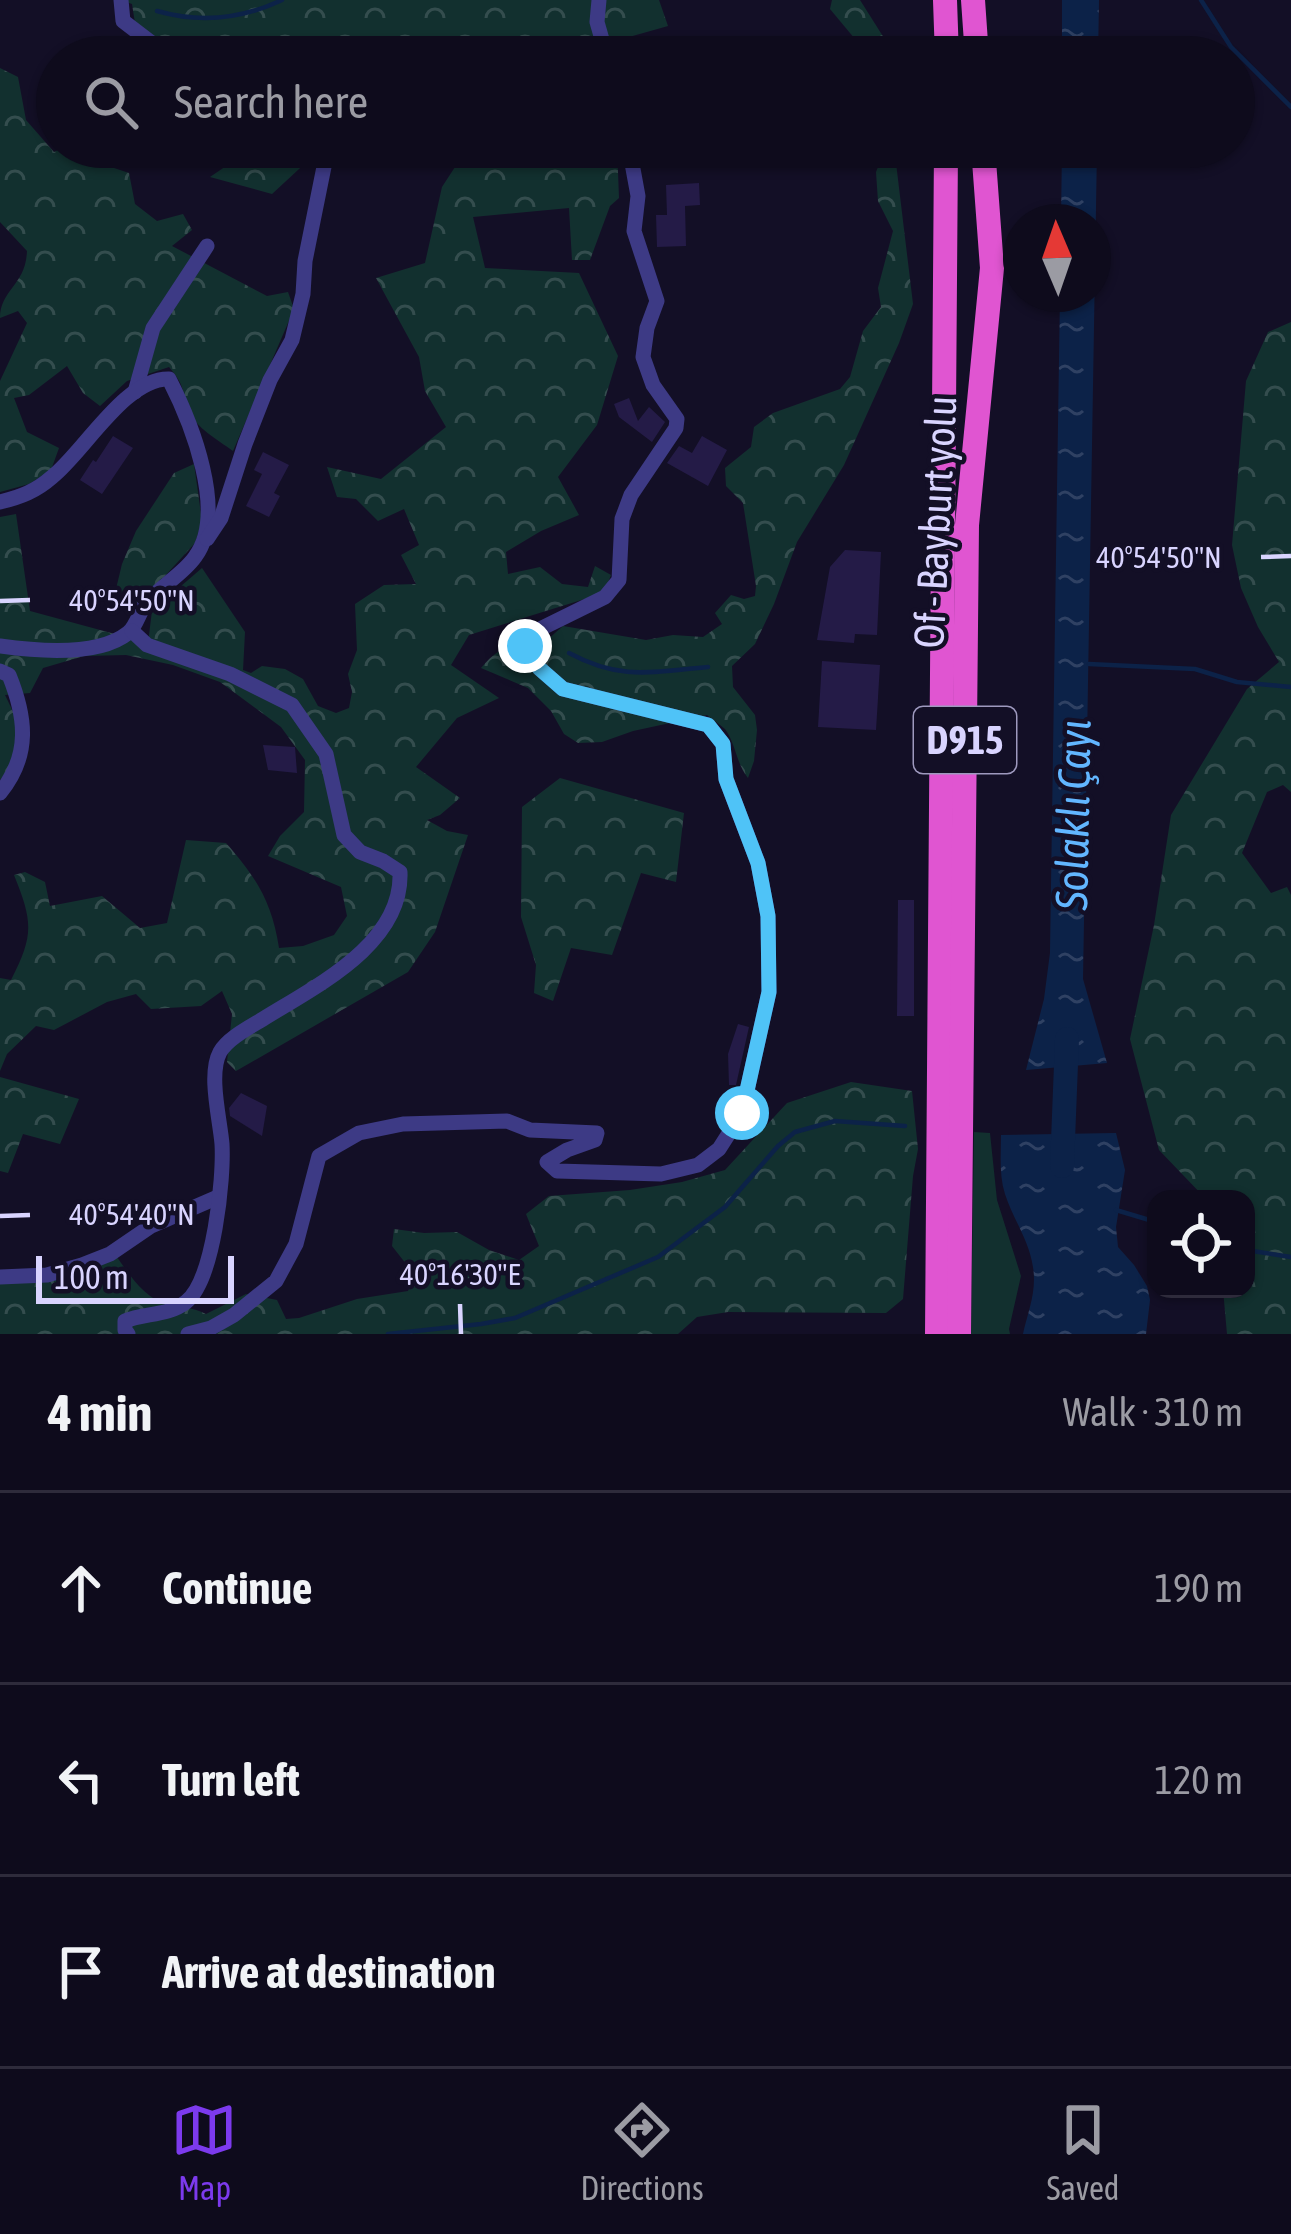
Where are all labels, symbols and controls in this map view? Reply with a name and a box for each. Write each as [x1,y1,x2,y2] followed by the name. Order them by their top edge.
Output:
[36,36,1255,168] search box
[78,69,144,135] icon: search
[174,76,368,128] text: Search here
[1003,204,1111,312] north arrow
[904,394,966,650] street label: Of - Bayburt yolu
[1096,540,1222,574] text: 40°54'50"N
[69,583,195,617] text: 40°54'50"N
[498,619,552,673] route end
[914,707,1016,773] road number: D915
[1045,719,1101,912] water label: Solaklı Çayı
[715,1086,769,1140] route start
[1147,1190,1255,1298] map controls
[1147,1190,1255,1298] button: locate
[69,1197,195,1231] text: 40°54'40"N
[36,1250,234,1303] scale bar
[400,1257,520,1291] text: 40°16'30"E
[54,1258,129,1296] text: 100 m
[48,1383,152,1442] text: 4 min
[1063,1390,1243,1434] text: Walk · 310 m
[48,1555,114,1621] icon: ahead
[162,1562,313,1614] text: Continue
[1155,1566,1243,1610] text: 190 m
[48,1747,114,1813] icon: left
[162,1754,300,1806] text: Turn left
[1155,1758,1243,1802] text: 120 m
[48,1939,114,2005] icon: arrive
[162,1946,496,1998] text: Arrive at destination
[171,2097,237,2207] tab: Map
[580,2097,704,2207] tab: Directions
[1047,2097,1119,2207] tab: Saved

